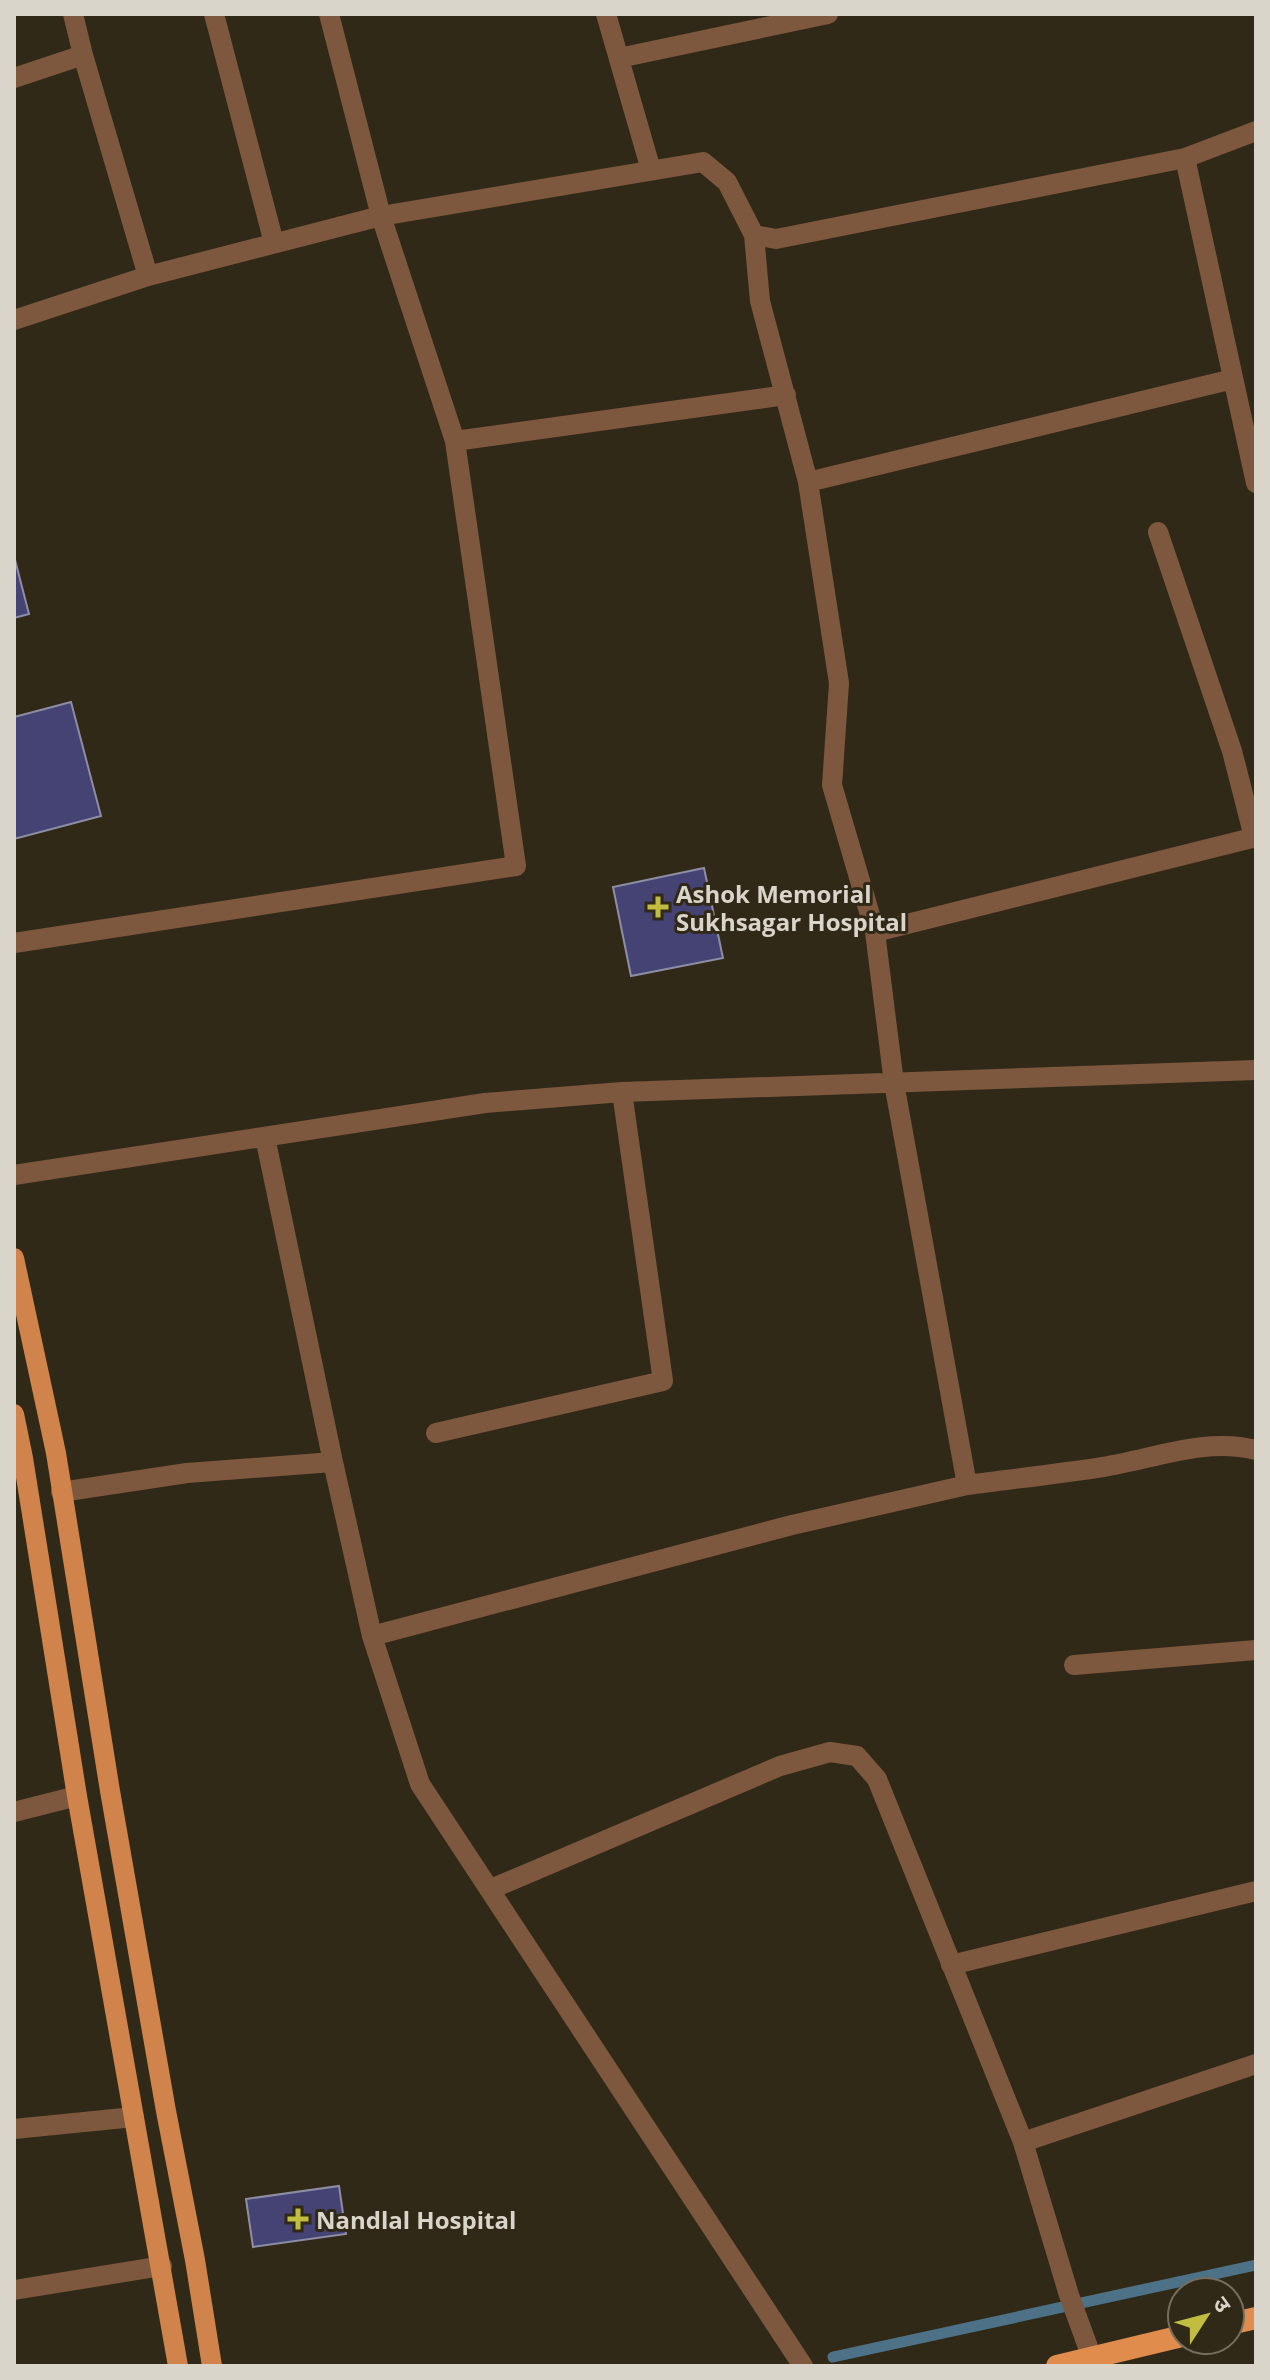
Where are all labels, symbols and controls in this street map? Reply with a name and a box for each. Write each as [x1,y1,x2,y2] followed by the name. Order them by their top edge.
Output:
[676,877,907,938] place label: Ashok Memorial Sukhsagar Hospital
[647,896,669,918] marker: Ashok Memorial Sukhsagar Hospital
[316,2203,516,2236] place label: Nandlal Hospital
[287,2208,309,2230] marker: Nandlal Hospital
[1166,2276,1246,2356] north arrow
[1207,2290,1240,2319] text: उ

